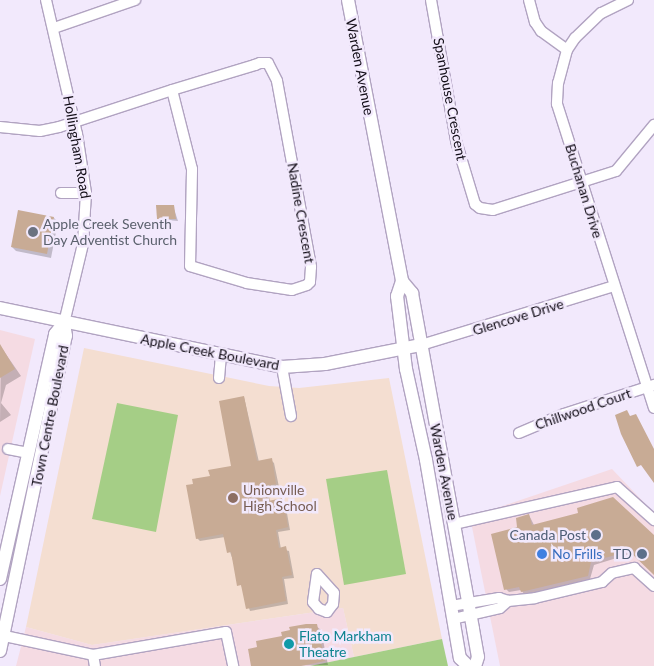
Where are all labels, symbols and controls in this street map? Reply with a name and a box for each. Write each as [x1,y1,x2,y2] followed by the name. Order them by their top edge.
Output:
[342,17,378,117] street label: Warden Avenue
[430,36,470,162] street label: Spanhouse Crescent
[60,94,94,200] street label: Hollingham Road
[562,142,606,240] street label: Buchanan Drive
[284,161,318,265] street label: Nadine Crescent
[43,216,178,248] place label: Apple Creek Seventh Day Adventist Church
[27,226,39,238] marker: Apple Creek Seventh Day Adventist Church
[470,295,566,339] street label: Glencove Drive
[139,330,281,374] street label: Apple Creek Boulevard
[28,344,72,488] street label: Town Centre Boulevard
[533,385,633,433] street label: Chillwood Court
[426,422,462,522] street label: Warden Avenue
[243,482,317,514] place label: Unionville High School
[227,492,239,504] marker: Unionville High School
[509,527,586,543] place label: Canada Post
[590,529,602,541] marker: Canada Post
[552,546,602,562] place label: No Frills
[613,546,632,562] place label: TD
[536,548,548,560] marker: No Frills
[636,548,648,560] marker: TD
[299,628,392,660] place label: Flato Markham Theatre
[283,638,295,650] marker: Flato Markham Theatre

